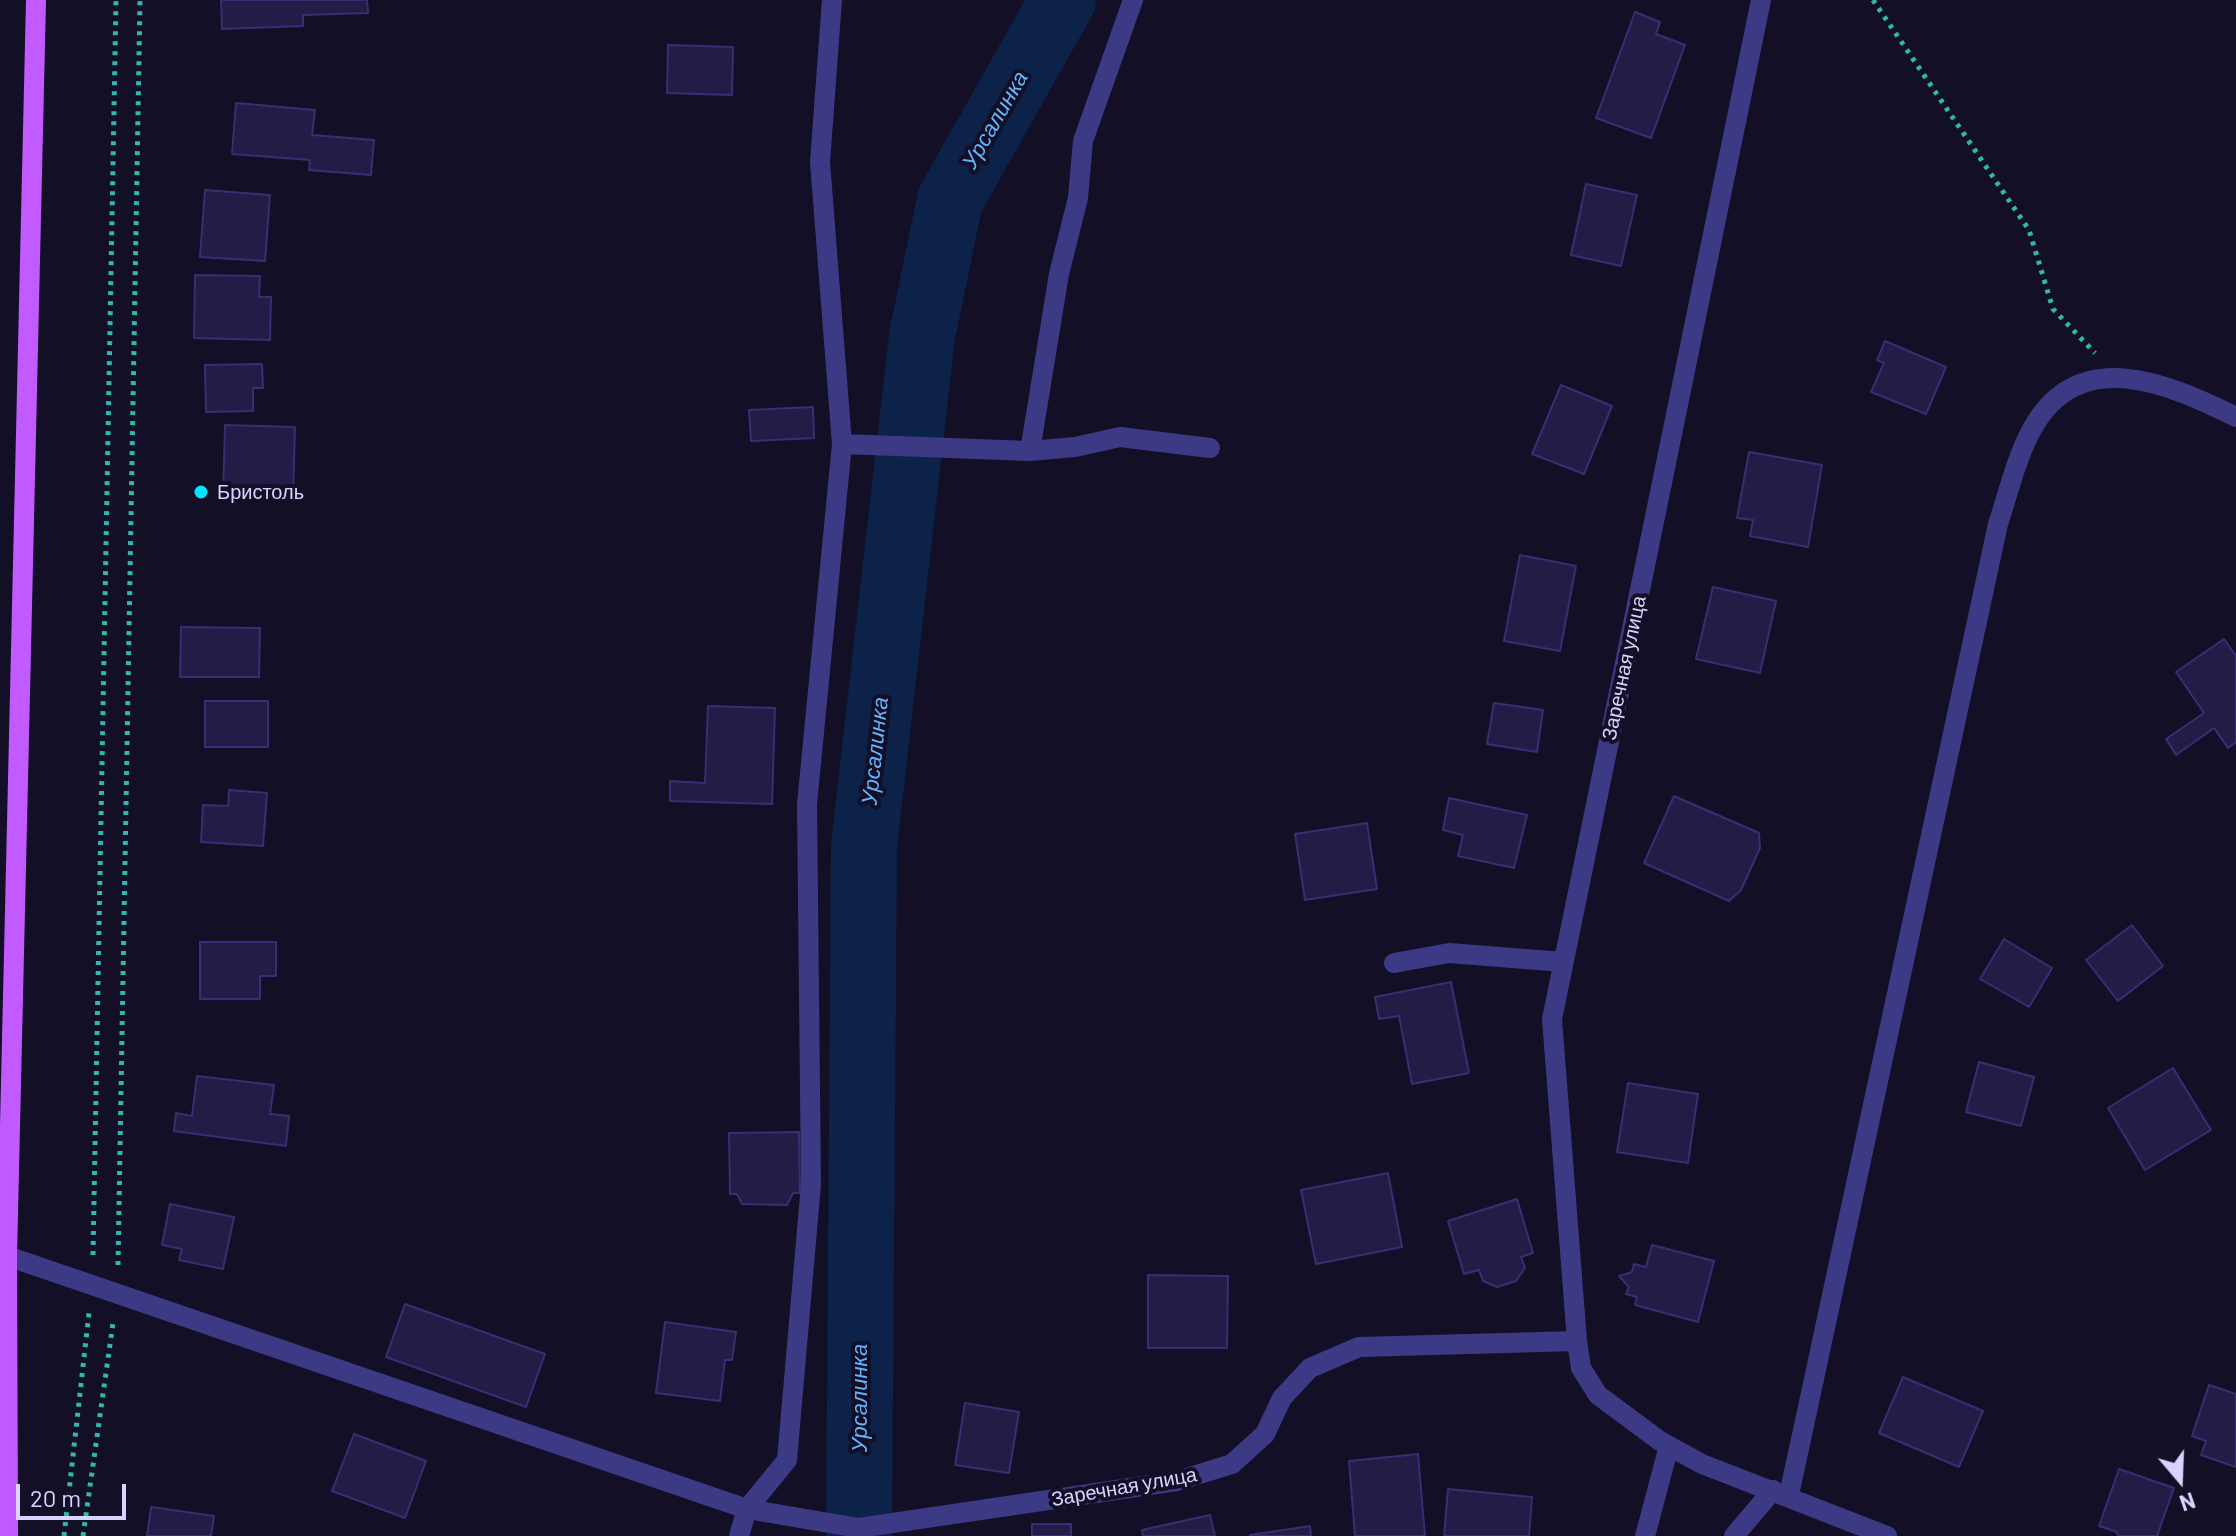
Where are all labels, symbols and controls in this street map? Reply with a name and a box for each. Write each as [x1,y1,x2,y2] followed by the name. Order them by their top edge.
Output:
[956,66,1034,174] water label: Урсалинка
[217,480,304,504] place label: Бристоль
[192,483,210,501] marker: Бристоль
[1597,594,1651,742] street label: Заречная улица
[856,696,894,806] water label: Урсалинка
[847,1344,873,1452] water label: Урсалинка
[2140,1440,2220,1520] north arrow
[1049,1462,1199,1512] street label: Заречная улица
[20,1468,130,1518] scale bar
[30,1483,81,1512] text: 20 m
[2177,1488,2199,1517] text: N

